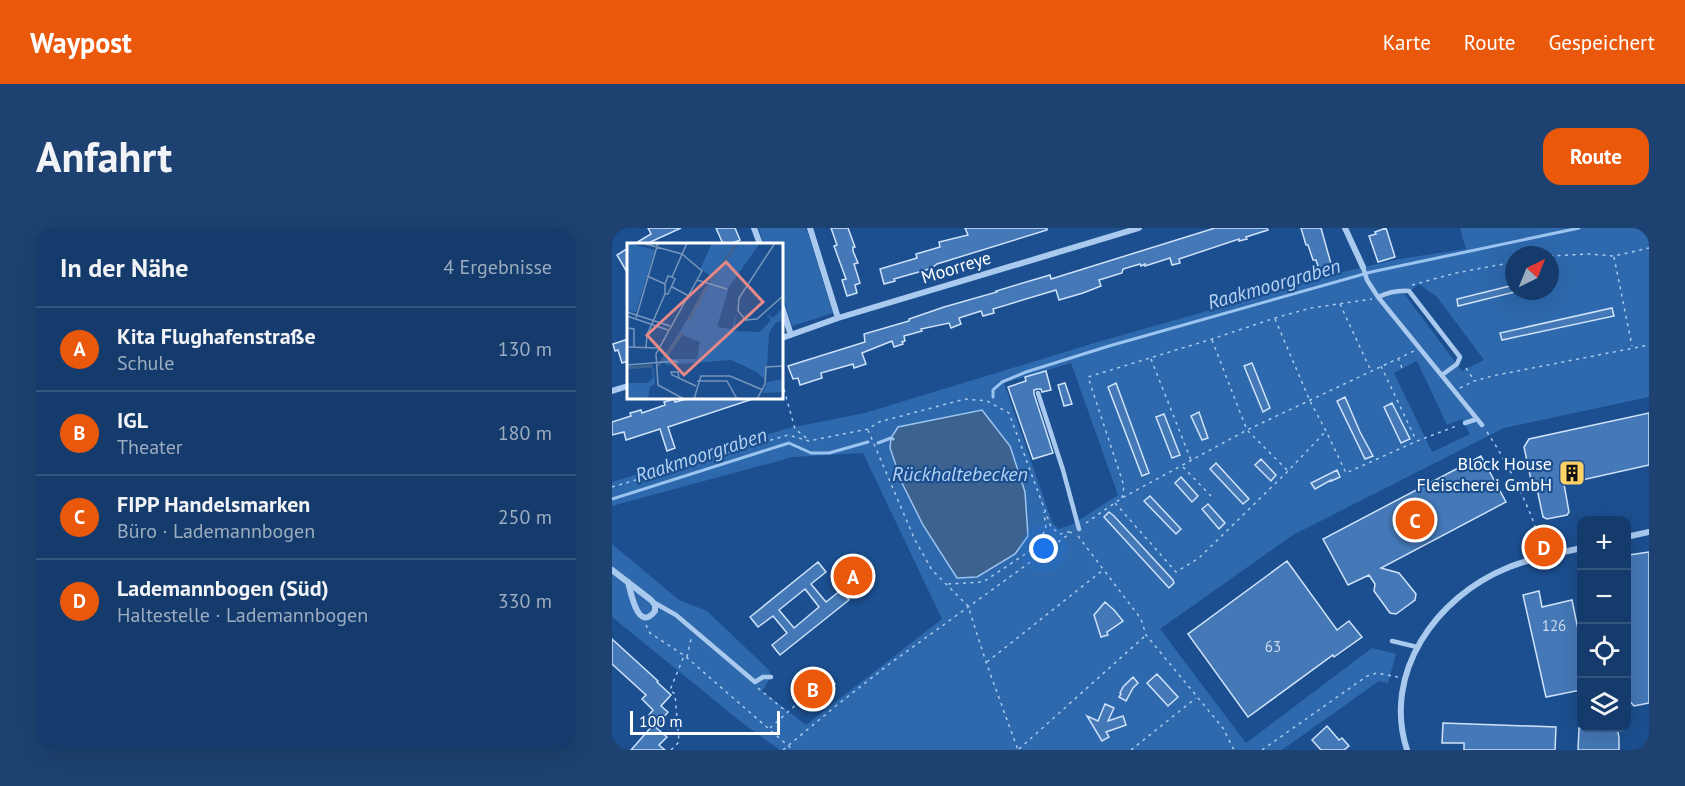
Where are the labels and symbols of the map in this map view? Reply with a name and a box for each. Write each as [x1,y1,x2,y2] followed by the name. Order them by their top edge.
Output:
[627,243,783,399] inset map
[918,245,994,289] street label: Moorreye
[1505,246,1559,300] north arrow
[1204,253,1344,315] water label: Raakmoorgraben
[632,421,770,489] water label: Raakmoorgraben
[1416,452,1552,496] place label: Block House Fleischerei GmbH
[1557,458,1587,488] building icon: Block House Fleischerei GmbH
[892,461,1028,487] water label: Rückhaltebecken
[1396,498,1434,542] pin: C
[1524,524,1564,570] pin: D
[1029,534,1058,563] your location
[834,554,872,598] pin: A
[1542,616,1566,635] house number: 126
[1265,637,1281,656] house number: 63
[794,666,832,712] pin: B
[630,708,780,736] scale bar

